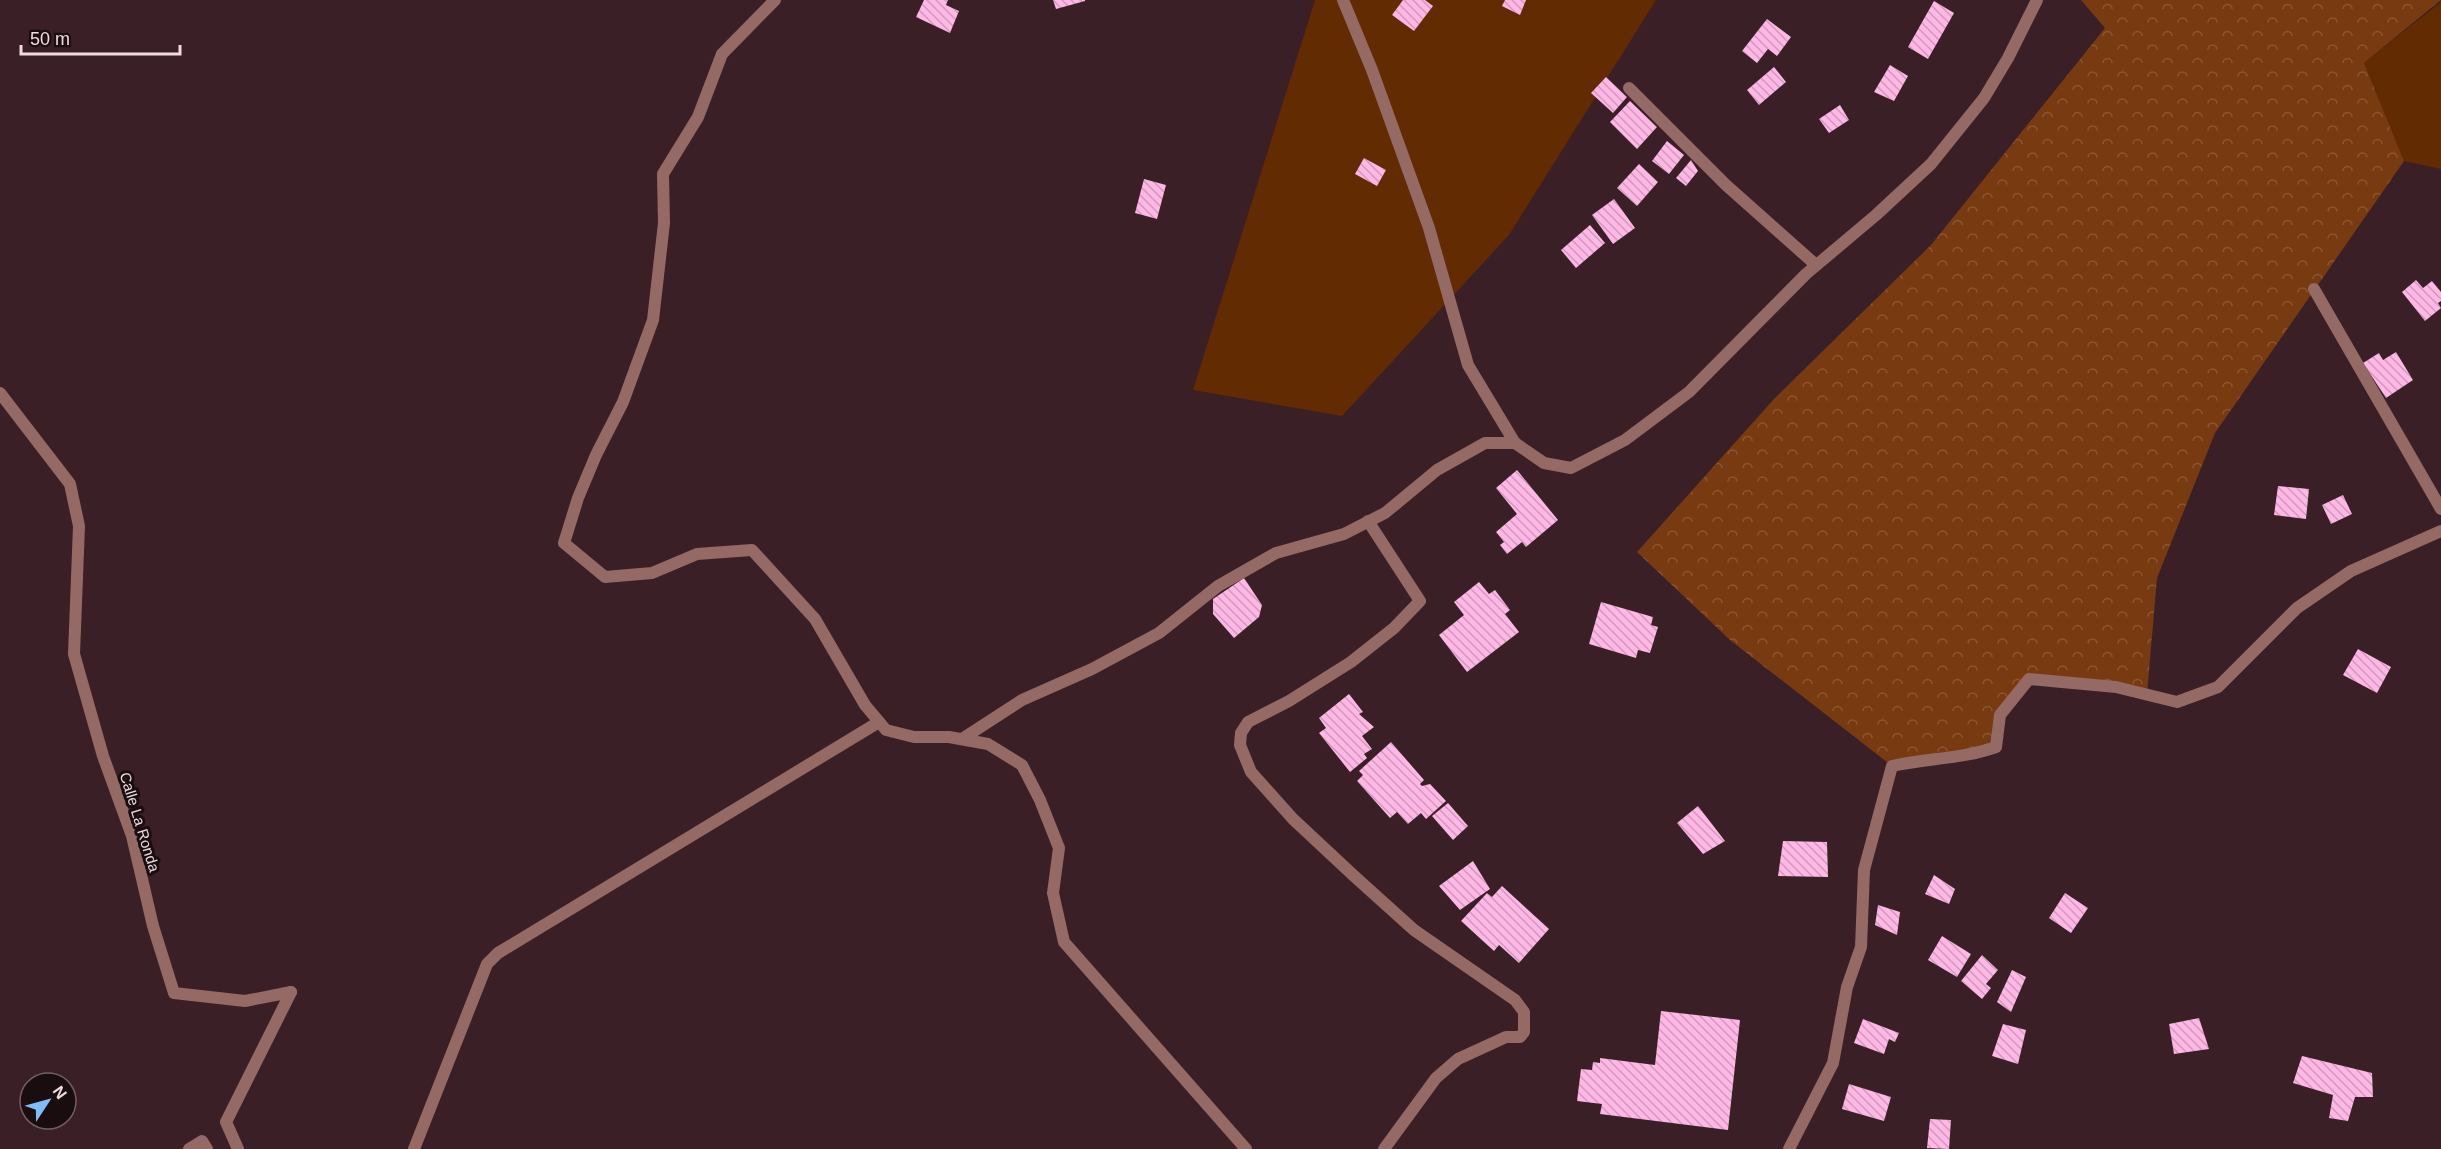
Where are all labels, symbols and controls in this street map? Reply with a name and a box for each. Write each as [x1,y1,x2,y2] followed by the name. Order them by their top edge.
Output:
[21,18,180,56] scale bar
[30,29,70,49] text: 50 m
[117,770,163,875] street label: Calle La Ronda
[18,1071,78,1131] north arrow
[49,1083,70,1102] text: N

